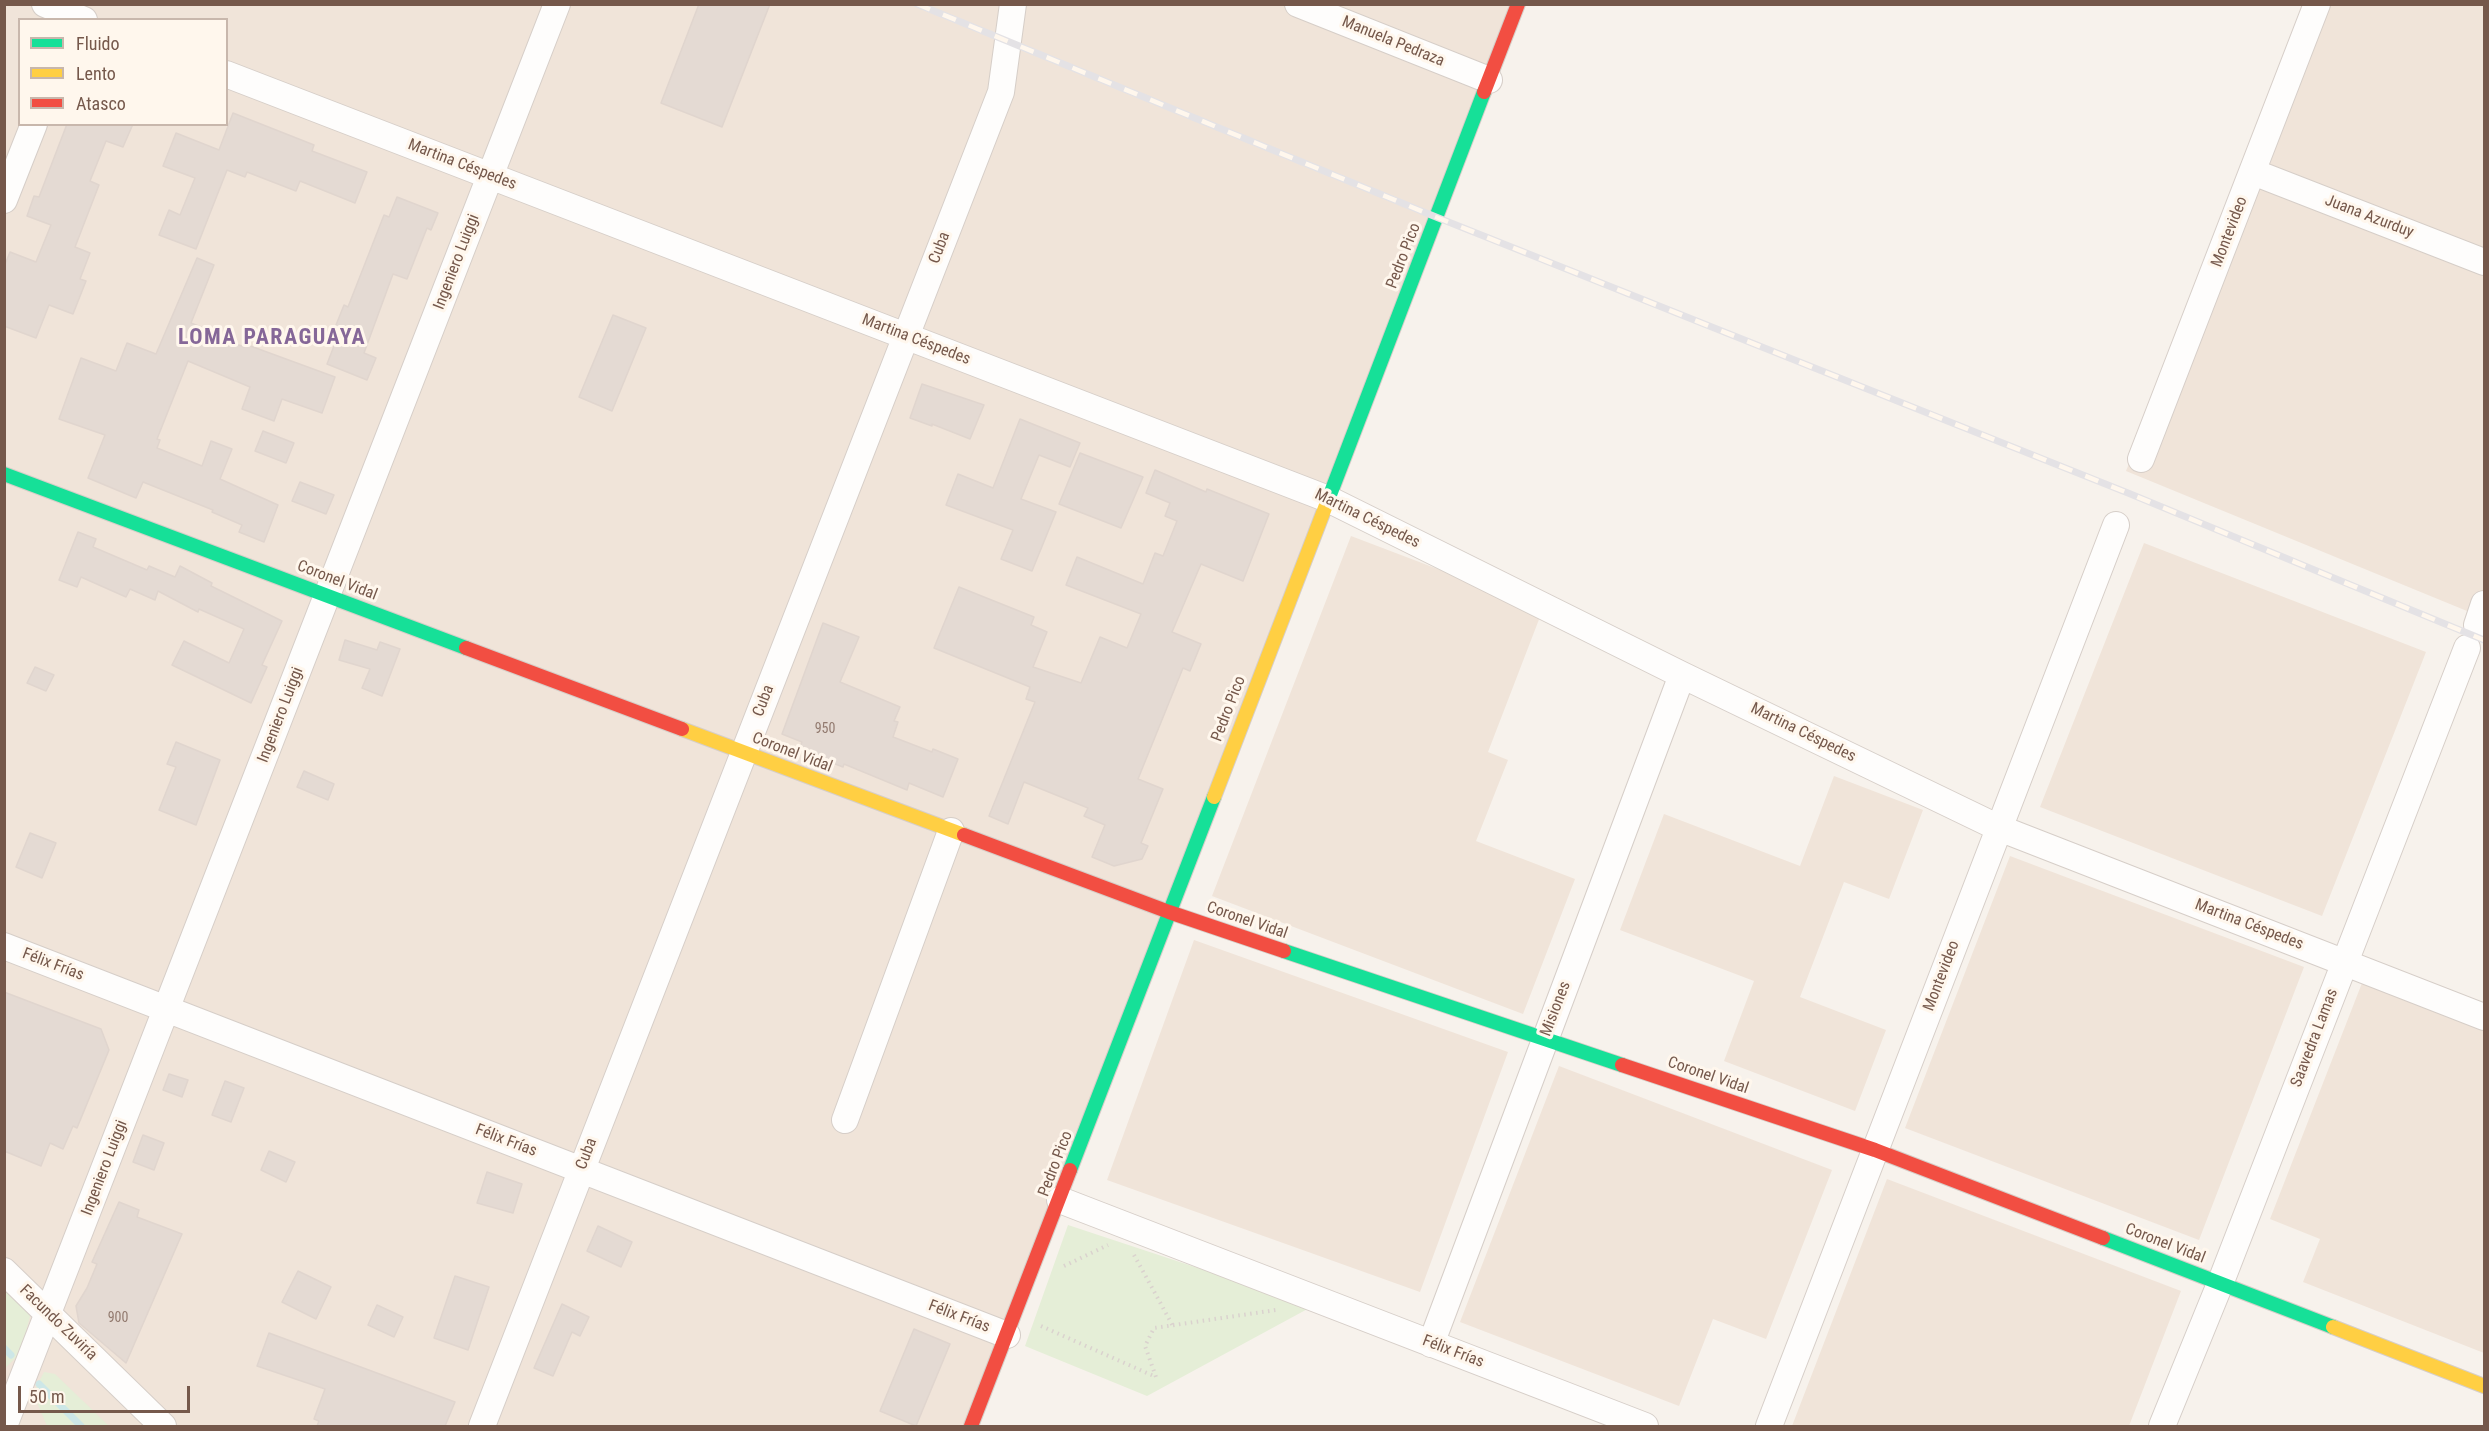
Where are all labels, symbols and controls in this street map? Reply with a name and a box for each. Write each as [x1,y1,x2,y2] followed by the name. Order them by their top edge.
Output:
[1339,13,1447,71] street label: Manuela Pedraza
[18,18,228,126] legend
[76,33,120,54] text: Fluido
[76,63,116,84] text: Lento
[76,93,126,114] text: Atasco
[405,136,519,194] street label: Martina Céspedes
[2322,191,2416,243] street label: Juana Azurduy
[2208,194,2252,270] street label: Montevideo
[430,212,484,312] street label: Ingeniero Luiggi
[1383,221,1425,291] street label: Pedro Pico
[925,229,955,267] street label: Cuba
[859,311,973,369] street label: Martina Céspedes
[178,325,366,351] district label: LOMA PARAGUAYA
[1311,485,1423,553] street label: Martina Céspedes
[294,557,380,605] street label: Coronel Vidal
[254,665,308,765] street label: Ingeniero Luiggi
[1208,674,1250,744] street label: Pedro Pico
[749,682,779,720] street label: Cuba
[1747,699,1859,767] street label: Martina Céspedes
[815,721,835,737] house number: 950
[749,729,835,777] street label: Coronel Vidal
[2192,896,2306,954] street label: Martina Céspedes
[1204,898,1290,944] street label: Coronel Vidal
[1920,938,1964,1014] street label: Montevideo
[20,945,86,985] street label: Félix Frías
[1537,979,1575,1039] street label: Misiones
[2287,986,2343,1090] street label: Saavedra Lamas
[1665,1053,1751,1099] street label: Coronel Vidal
[78,1118,132,1218] street label: Ingeniero Luiggi
[473,1121,539,1161] street label: Félix Frías
[1035,1129,1077,1199] street label: Pedro Pico
[572,1135,602,1173] street label: Cuba
[2122,1220,2208,1268] street label: Coronel Vidal
[15,1281,101,1365] street label: Facundo Zuviría
[926,1297,992,1337] street label: Félix Frías
[108,1310,128,1326] house number: 900
[1420,1332,1486,1372] street label: Félix Frías
[21,1374,194,1412] scale bar
[29,1386,64,1407] text: 50 m

